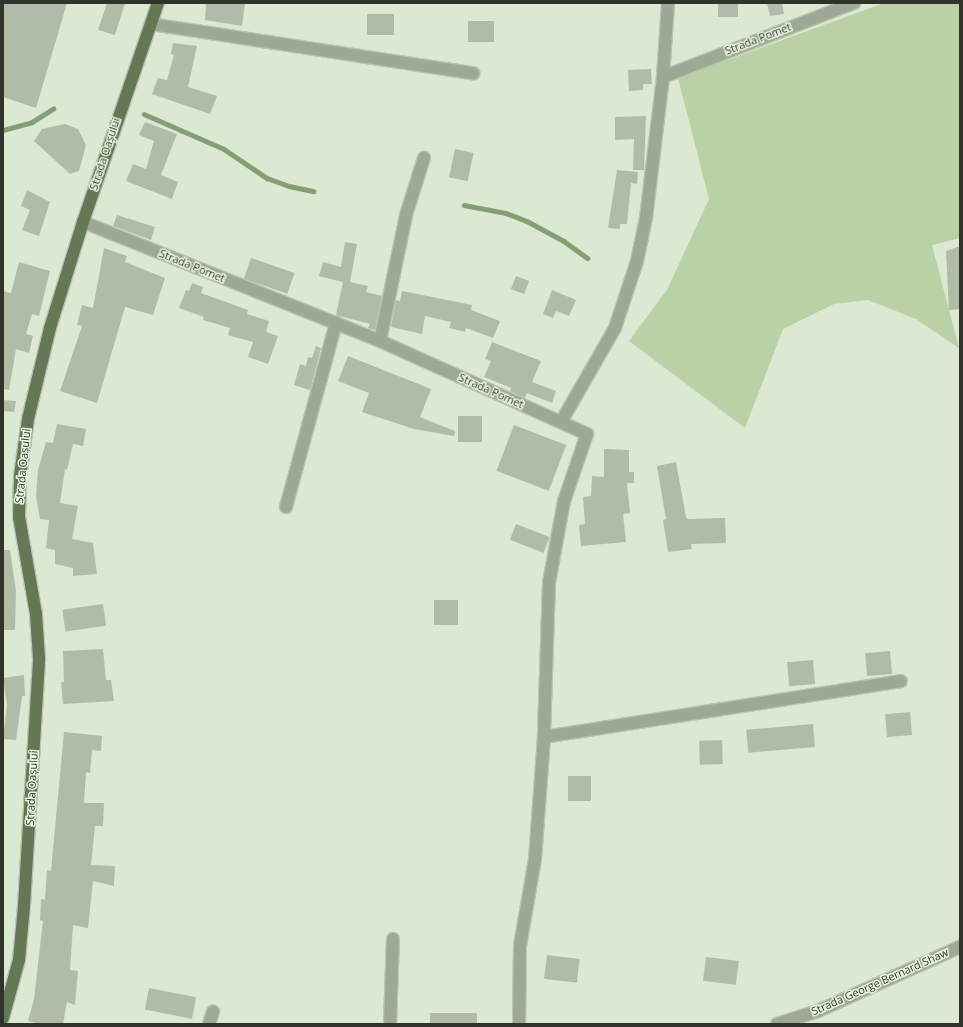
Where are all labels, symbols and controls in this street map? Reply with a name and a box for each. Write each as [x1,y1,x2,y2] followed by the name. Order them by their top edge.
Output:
[723,20,793,58] street label: Strada Pomet
[87,116,123,192] street label: Strada Oașului
[157,247,227,285] street label: Strada Pomet
[456,371,526,411] street label: Strada Pomet
[13,428,33,504] street label: Strada Oașului
[23,750,41,826] street label: Strada Oașului
[809,946,951,1018] street label: Strada George Bernard Shaw

